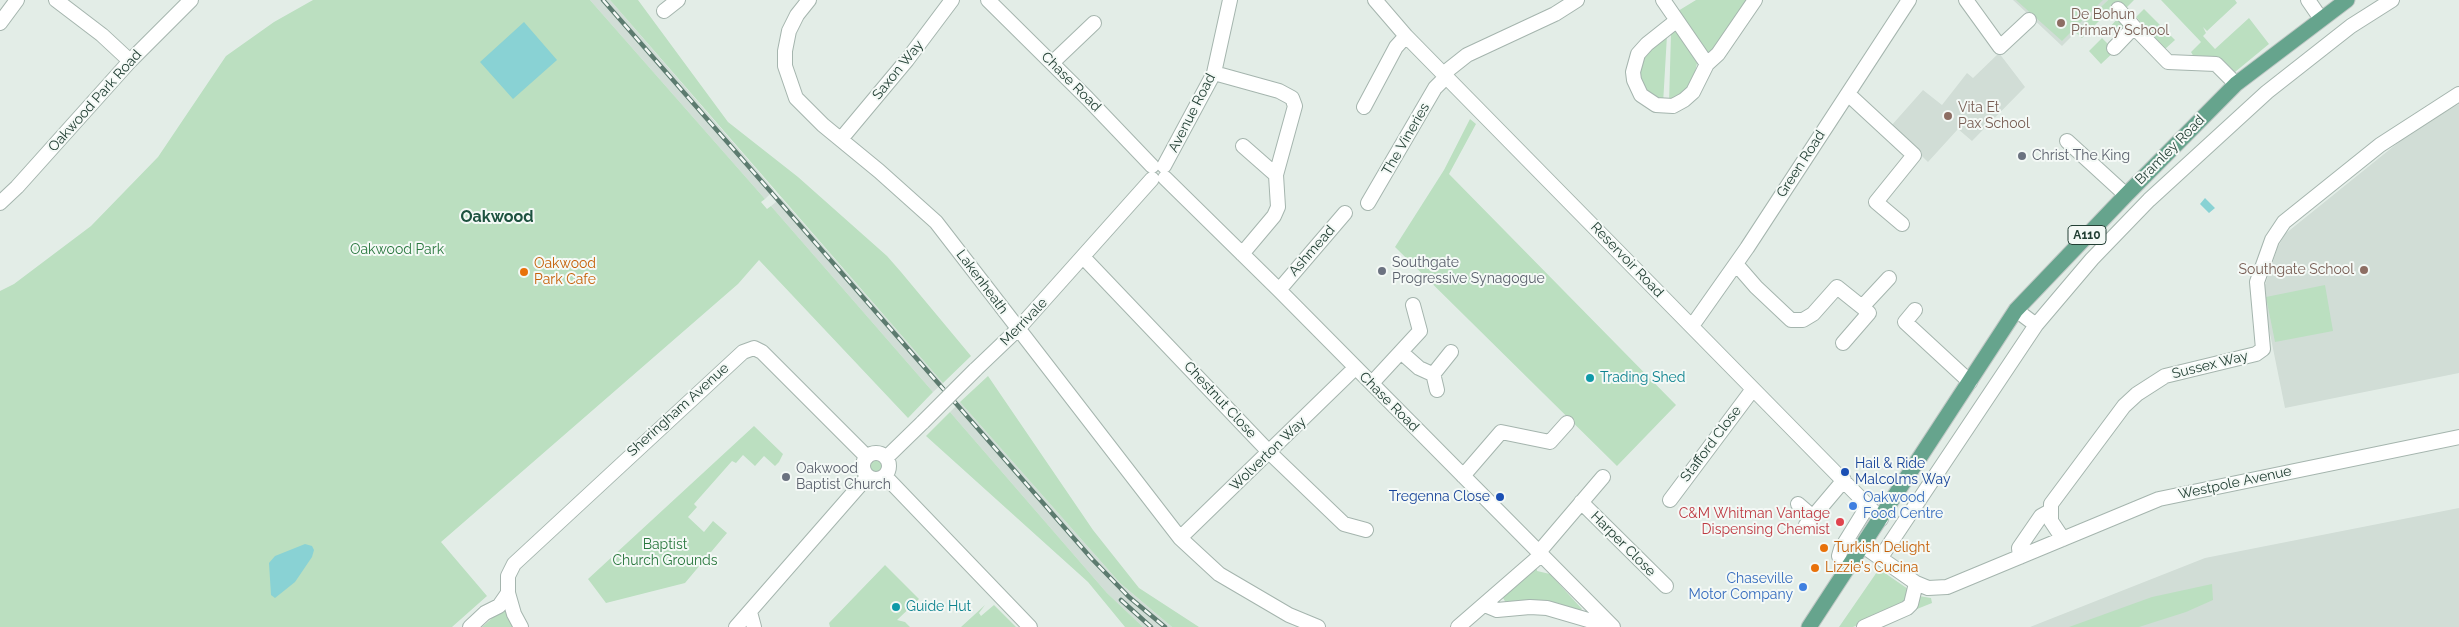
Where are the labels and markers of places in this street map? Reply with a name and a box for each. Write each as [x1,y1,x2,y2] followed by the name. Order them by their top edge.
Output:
[2071,7,2169,40] place label: De Bohun Primary School
[2055,17,2067,29] marker: De Bohun Primary School
[1958,100,2030,132] place label: Vita Et Pax School
[1942,110,1954,122] marker: Vita Et Pax School
[2032,148,2130,164] place label: Christ The King
[2016,150,2028,162] marker: Christ The King
[1392,255,1545,288] place label: Southgate Progressive Synagogue
[534,256,596,288] place label: Oakwood Park Cafe
[2239,262,2354,278] place label: Southgate School
[2358,264,2370,276] marker: Southgate School
[1376,265,1388,277] marker: Southgate Progressive Synagogue
[518,266,530,278] marker: Oakwood Park Cafe
[1600,370,1686,386] place label: Trading Shed
[1584,372,1596,384] marker: Trading Shed
[1855,456,1950,488] place label: Hail & Ride Malcolms Way
[796,461,891,494] place label: Oakwood Baptist Church
[1839,466,1851,478] marker: Hail & Ride Malcolms Way
[780,471,792,483] marker: Oakwood Baptist Church
[1389,489,1490,505] place label: Tregenna Close
[1863,490,1943,522] place label: Oakwood Food Centre
[1494,491,1506,503] marker: Tregenna Close
[1847,500,1859,512] marker: Oakwood Food Centre
[1679,506,1830,538] place label: C&M Whitman Vantage Dispensing Chemist
[1834,516,1846,528] marker: C&M Whitman Vantage Dispensing Chemist
[1834,540,1930,556] place label: Turkish Delight
[1818,542,1830,554] marker: Turkish Delight
[1825,560,1918,576] place label: Lizzie's Cucina
[1809,562,1821,574] marker: Lizzie's Cucina
[1689,571,1793,604] place label: Chaseville Motor Company
[1797,581,1809,593] marker: Chaseville Motor Company
[906,599,971,615] place label: Guide Hut
[890,601,902,613] marker: Guide Hut

